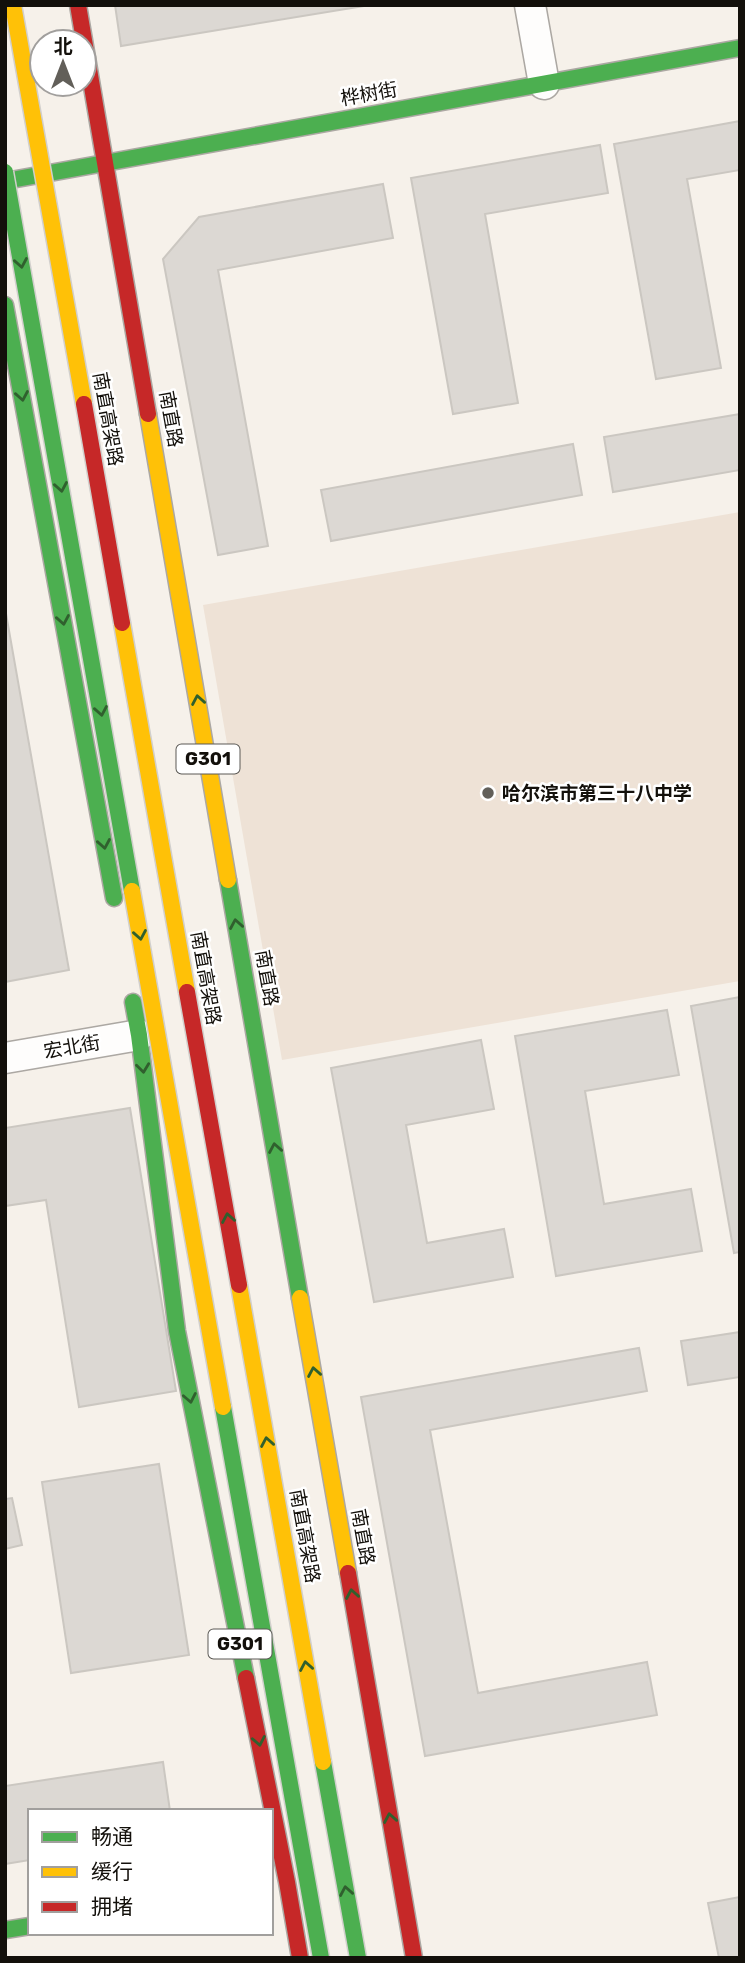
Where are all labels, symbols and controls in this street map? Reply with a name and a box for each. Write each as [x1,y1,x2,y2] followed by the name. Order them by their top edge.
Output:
[28,28,98,98] north arrow
[53,35,73,58] text: 北
[339,78,399,110] street label: 桦树街
[13,257,28,269] one-way arrow
[88,370,128,468] street label: 南直高架路
[155,389,187,449] street label: 南直路
[14,390,29,402] one-way arrow
[53,481,68,493] one-way arrow
[55,614,70,626] one-way arrow
[191,694,206,706] one-way arrow
[93,705,108,717] one-way arrow
[176,744,240,774] road number: G301
[502,782,692,805] place label: 哈尔滨市第三十八中学
[480,785,496,801] marker: 哈尔滨市第三十八中学
[96,838,111,850] one-way arrow
[229,918,244,930] one-way arrow
[132,929,147,941] one-way arrow
[186,929,226,1027] street label: 南直高架路
[251,948,283,1008] street label: 南直路
[42,1031,102,1063] street label: 宏北街
[136,1062,151,1074] one-way arrow
[268,1142,283,1154] one-way arrow
[221,1212,236,1224] one-way arrow
[307,1366,322,1378] one-way arrow
[182,1392,197,1404] one-way arrow
[260,1436,275,1448] one-way arrow
[285,1487,325,1585] street label: 南直高架路
[347,1507,379,1567] street label: 南直路
[345,1588,360,1600] one-way arrow
[208,1630,272,1658] road number: G301
[299,1661,314,1672] one-way arrow
[251,1735,266,1747] one-way arrow
[28,1809,273,1935] legend
[383,1812,398,1824] one-way arrow
[91,1824,133,1849] text: 畅通
[91,1859,133,1884] text: 缓行
[339,1885,354,1896] one-way arrow
[91,1894,133,1919] text: 拥堵

